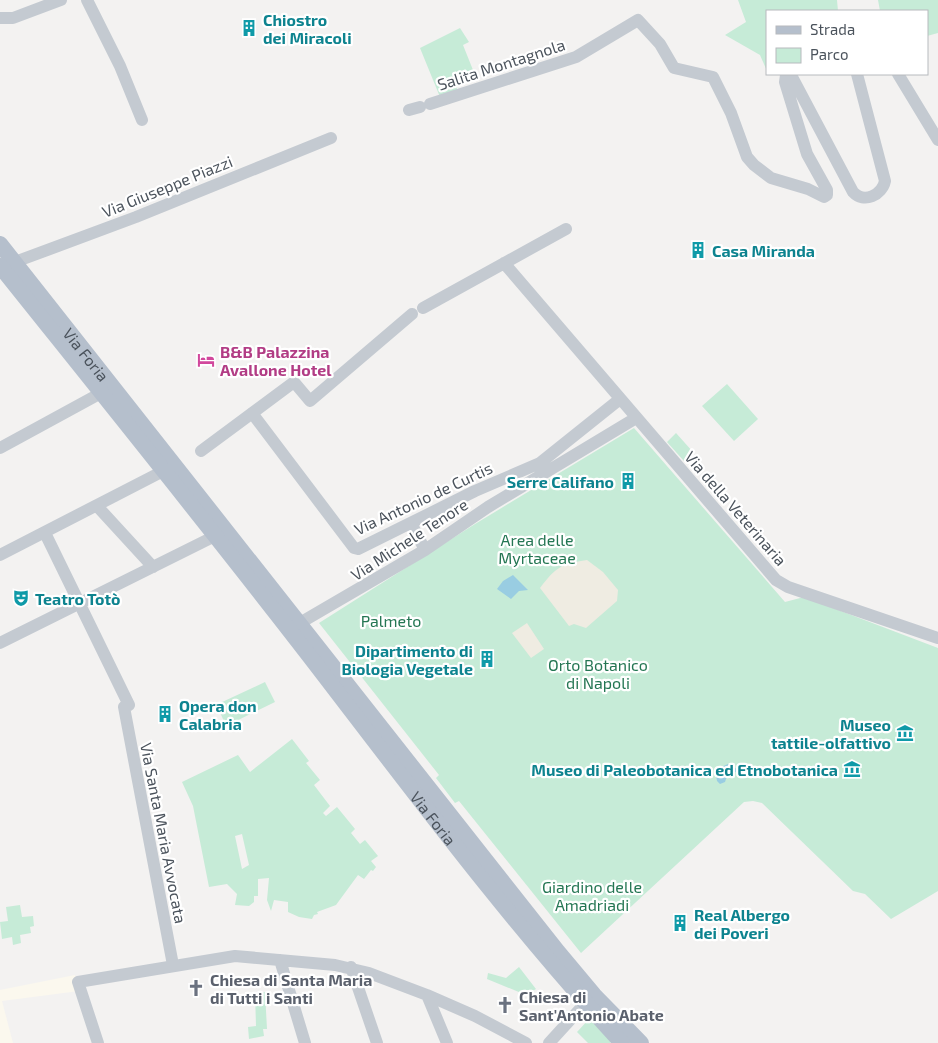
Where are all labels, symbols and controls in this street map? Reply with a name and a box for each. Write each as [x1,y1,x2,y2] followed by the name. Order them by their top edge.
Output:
[263,10,352,47] place label: Chiostro dei Miracoli
[766,10,928,75] legend
[239,18,259,38] building icon: Chiostro dei Miracoli
[810,20,855,38] text: Strada
[435,34,567,94] street label: Salita Montagnola
[810,45,849,63] text: Parco
[99,151,235,221] street label: Via Giuseppe Piazzi
[688,240,708,260] building icon: Casa Miranda
[712,241,815,260] place label: Casa Miranda
[60,323,114,384] street label: Via Foria
[220,342,332,379] place label: B&B Palazzina Avallone Hotel
[196,350,216,370] hotel icon: B&B Palazzina Avallone Hotel
[681,447,791,569] street label: Via della Veterinaria
[351,458,495,538] street label: Via Antonio de Curtis
[618,471,638,491] building icon: Serre Califano
[507,472,614,491] place label: Serre Califano
[347,494,471,584] street label: Via Michele Tenore
[498,530,576,567] park label: Area delle Myrtaceae
[11,588,31,608] theatre icon: Teatro Totò
[35,589,120,608] place label: Teatro Totò
[361,611,421,630] park label: Palmeto
[341,641,473,678] place label: Dipartimento di Biologia Vegetale
[477,649,497,669] building icon: Dipartimento di Biologia Vegetale
[548,655,648,692] park label: Orto Botanico di Napoli
[179,696,257,733] place label: Opera don Calabria
[155,704,175,724] building icon: Opera don Calabria
[771,715,891,752] place label: Museo tattile-olfattivo
[895,723,915,743] museum icon: Museo tattile-olfattivo
[137,741,191,925] street label: Via Santa Maria Avvocata
[842,759,862,779] museum icon: Museo di Paleobotanica ed Etnobotanica
[531,760,838,779] place label: Museo di Paleobotanica ed Etnobotanica
[407,787,461,848] street label: Via Foria
[542,877,642,914] park label: Giardino delle Amadriadi
[694,905,790,942] place label: Real Albergo dei Poveri
[670,913,690,933] building icon: Real Albergo dei Poveri
[210,970,372,1007] place label: Chiesa di Santa Maria di Tutti i Santi
[186,978,206,998] church icon: Chiesa di Santa Maria di Tutti i Santi
[519,987,664,1024] place label: Chiesa di Sant'Antonio Abate
[495,995,515,1015] church icon: Chiesa di Sant'Antonio Abate

